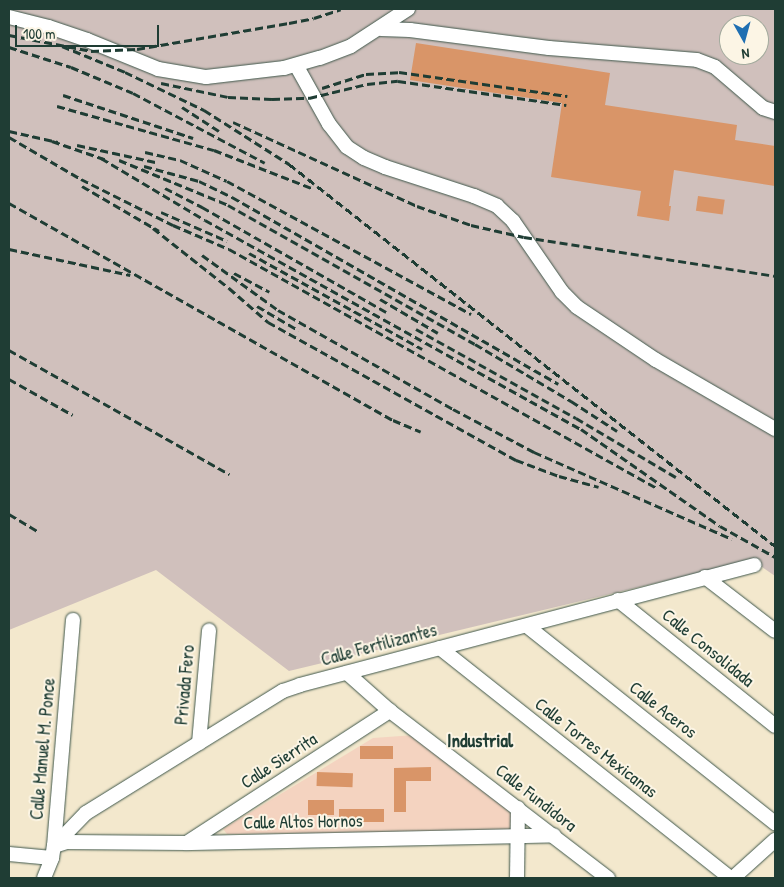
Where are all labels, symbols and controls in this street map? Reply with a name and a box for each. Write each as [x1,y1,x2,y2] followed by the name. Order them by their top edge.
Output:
[18,15,161,47] scale bar
[719,15,769,65] north arrow
[23,23,56,44] text: 100 m
[741,45,751,64] text: N
[658,604,758,692] street label: Calle Consolidada
[319,619,439,671] street label: Calle Fertilizantes
[171,644,199,726] street label: Privada Fero
[26,677,60,821] street label: Calle Manuel M. Ponce
[625,677,701,743] street label: Calle Aceros
[530,693,662,803] street label: Calle Torres Mexicanas
[237,728,321,794] street label: Calle Sierrita
[447,730,513,752] district label: Industrial
[491,760,581,836] street label: Calle Fundidora
[243,810,363,834] street label: Calle Altos Hornos

